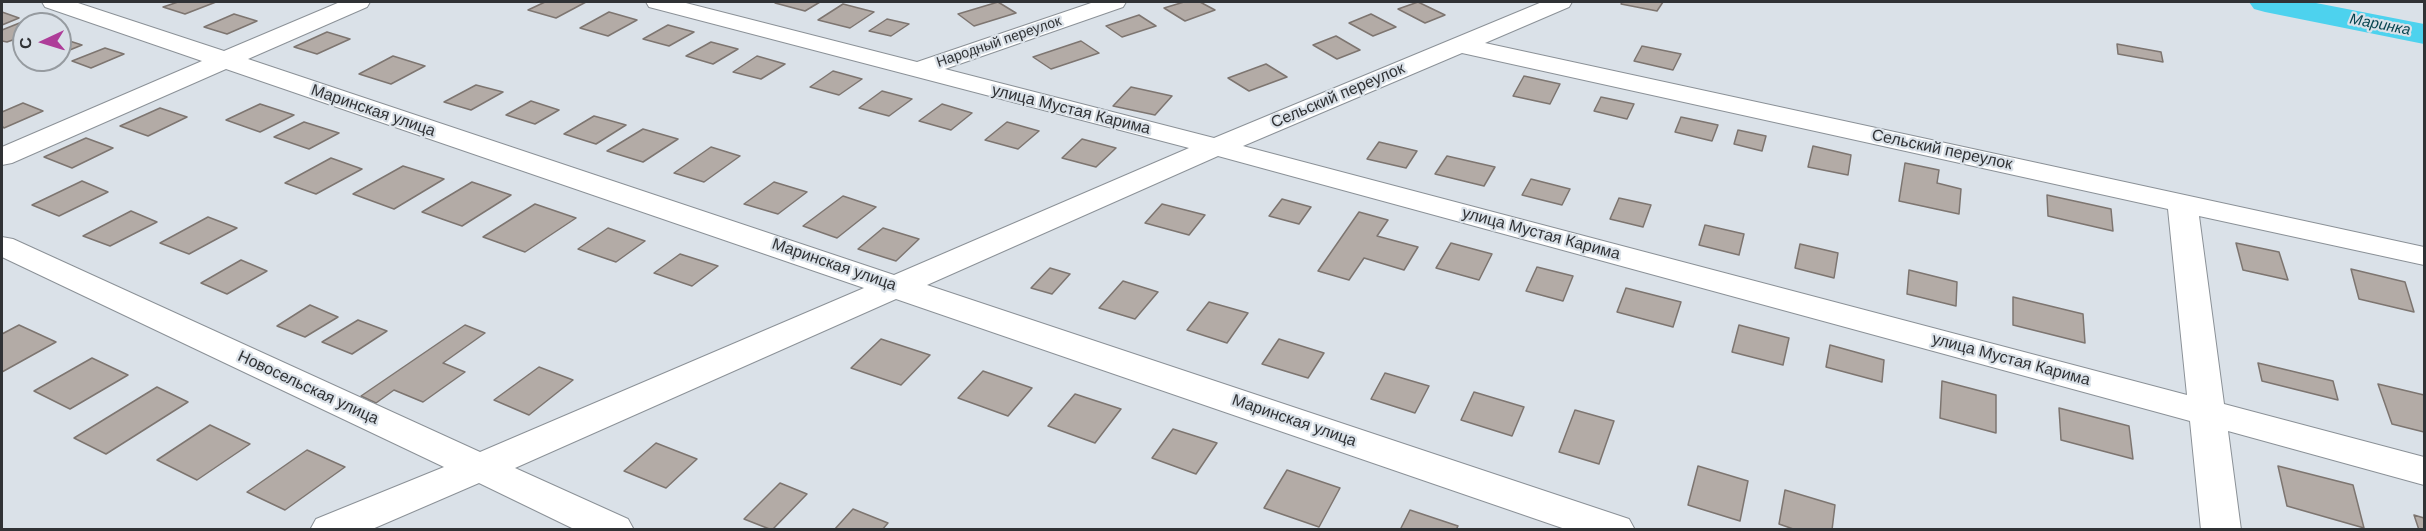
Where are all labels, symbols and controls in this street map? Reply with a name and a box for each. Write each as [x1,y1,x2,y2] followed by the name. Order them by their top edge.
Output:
[2348,10,2412,40] water label: Маринка
[12,12,72,72] north arrow
[935,13,1063,71] street label: Народный переулок
[17,37,34,50] text: С
[1268,59,1408,133] street label: Сельский переулок
[308,81,438,141] street label: Маринская улица
[990,81,1152,139] street label: улица Мустая Карима
[1870,126,2014,174] street label: Сельский переулок
[1460,204,1622,264] street label: улица Мустая Карима
[769,235,899,295] street label: Маринская улица
[1930,330,2092,390] street label: улица Мустая Карима
[235,347,381,429] street label: Новосельская улица
[1229,391,1359,451] street label: Маринская улица

